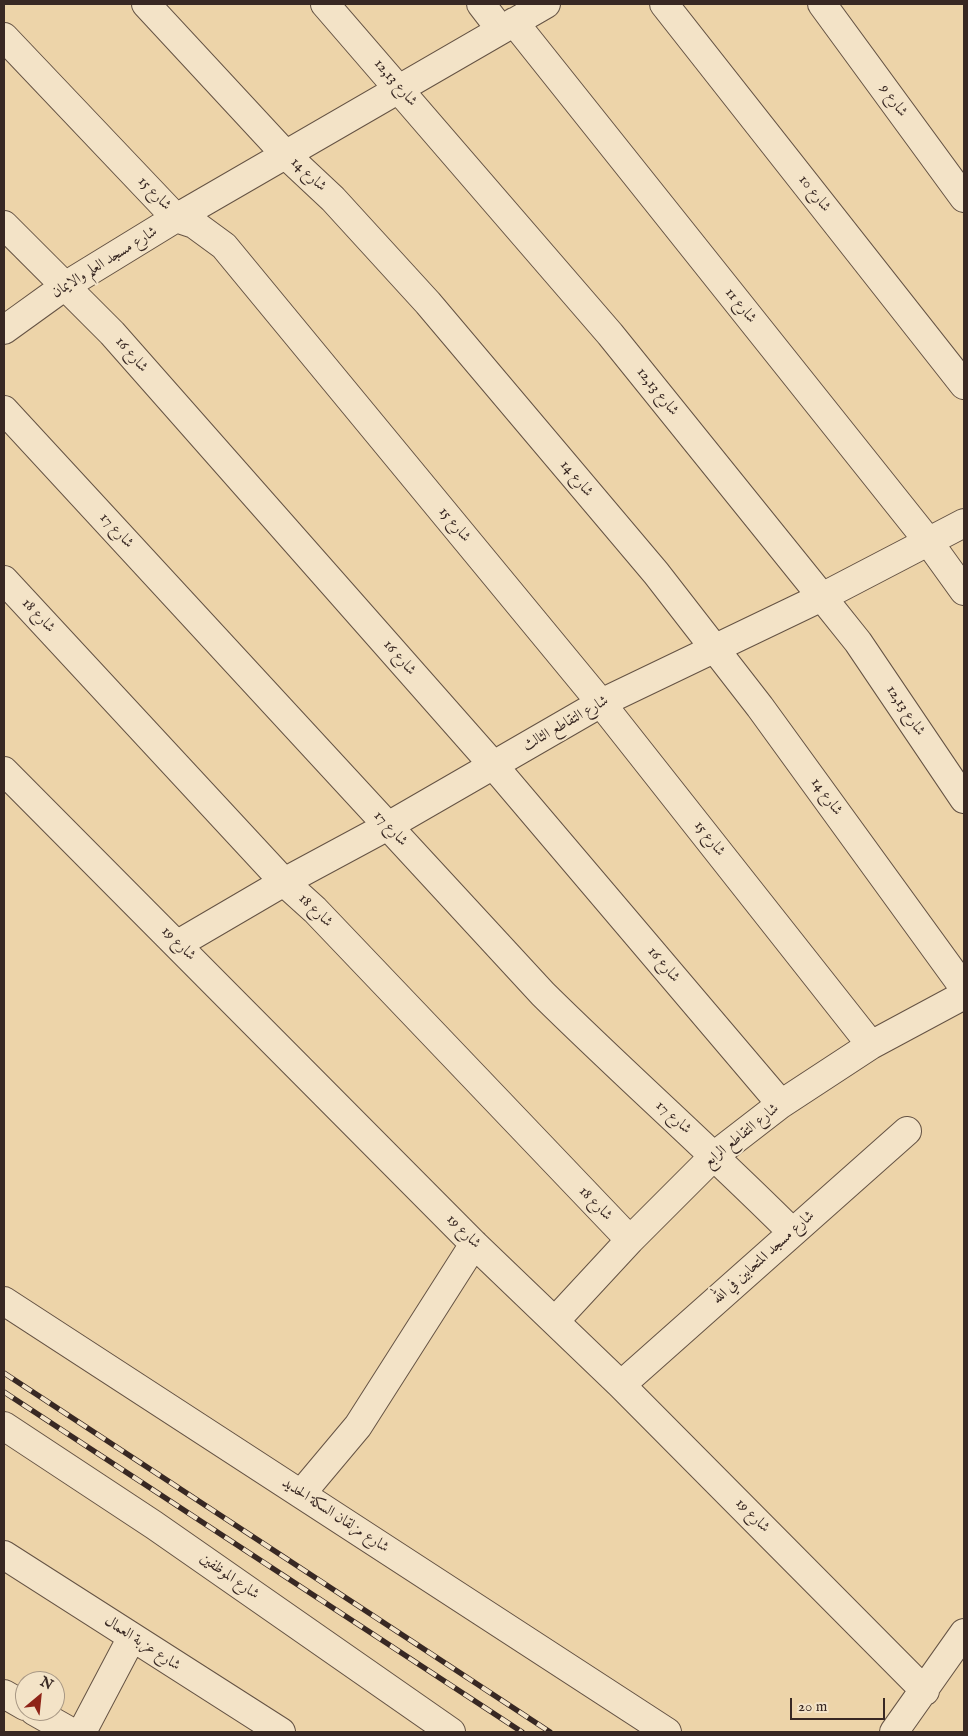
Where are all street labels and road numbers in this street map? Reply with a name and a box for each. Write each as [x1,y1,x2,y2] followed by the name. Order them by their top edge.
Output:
[369,56,421,110] street label: شارع 12,13
[875,81,911,121] street label: شارع 9
[286,154,330,196] street label: شارع 14
[794,172,834,216] street label: شارع 10
[134,173,174,215] street label: شارع 15
[49,223,161,303] street label: شارع مسجد العلم والايمان
[720,285,760,327] street label: شارع 11
[111,334,151,376] street label: شارع 16
[632,364,682,420] street label: شارع 12,13
[556,457,596,501] street label: شارع 14
[434,504,474,546] street label: شارع 15
[95,510,137,552] street label: شارع 17
[18,595,58,637] street label: شارع 18
[379,637,419,679] street label: شارع 16
[882,682,928,740] street label: شارع 12,13
[520,692,612,756] street label: شارع التقاطع الثالث
[806,775,846,819] street label: شارع 14
[369,808,411,850] street label: شارع 17
[689,818,729,860] street label: شارع 15
[294,890,336,932] street label: شارع 18
[157,923,199,965] street label: شارع 19
[643,943,683,987] street label: شارع 16
[651,1097,695,1139] street label: شارع 17
[701,1100,783,1172] street label: شارع التقاطع الرابع
[574,1183,616,1225] street label: شارع 18
[709,1207,819,1309] street label: شارع مسجد المتحابين في الله
[442,1211,484,1253] street label: شارع 19
[278,1475,392,1557] street label: شارع مزلقان السكة الحديد
[731,1495,773,1537] street label: شارع 19
[196,1550,262,1604] street label: شارع الموظفين
[100,1613,184,1675] street label: شارع عزبة العمال

